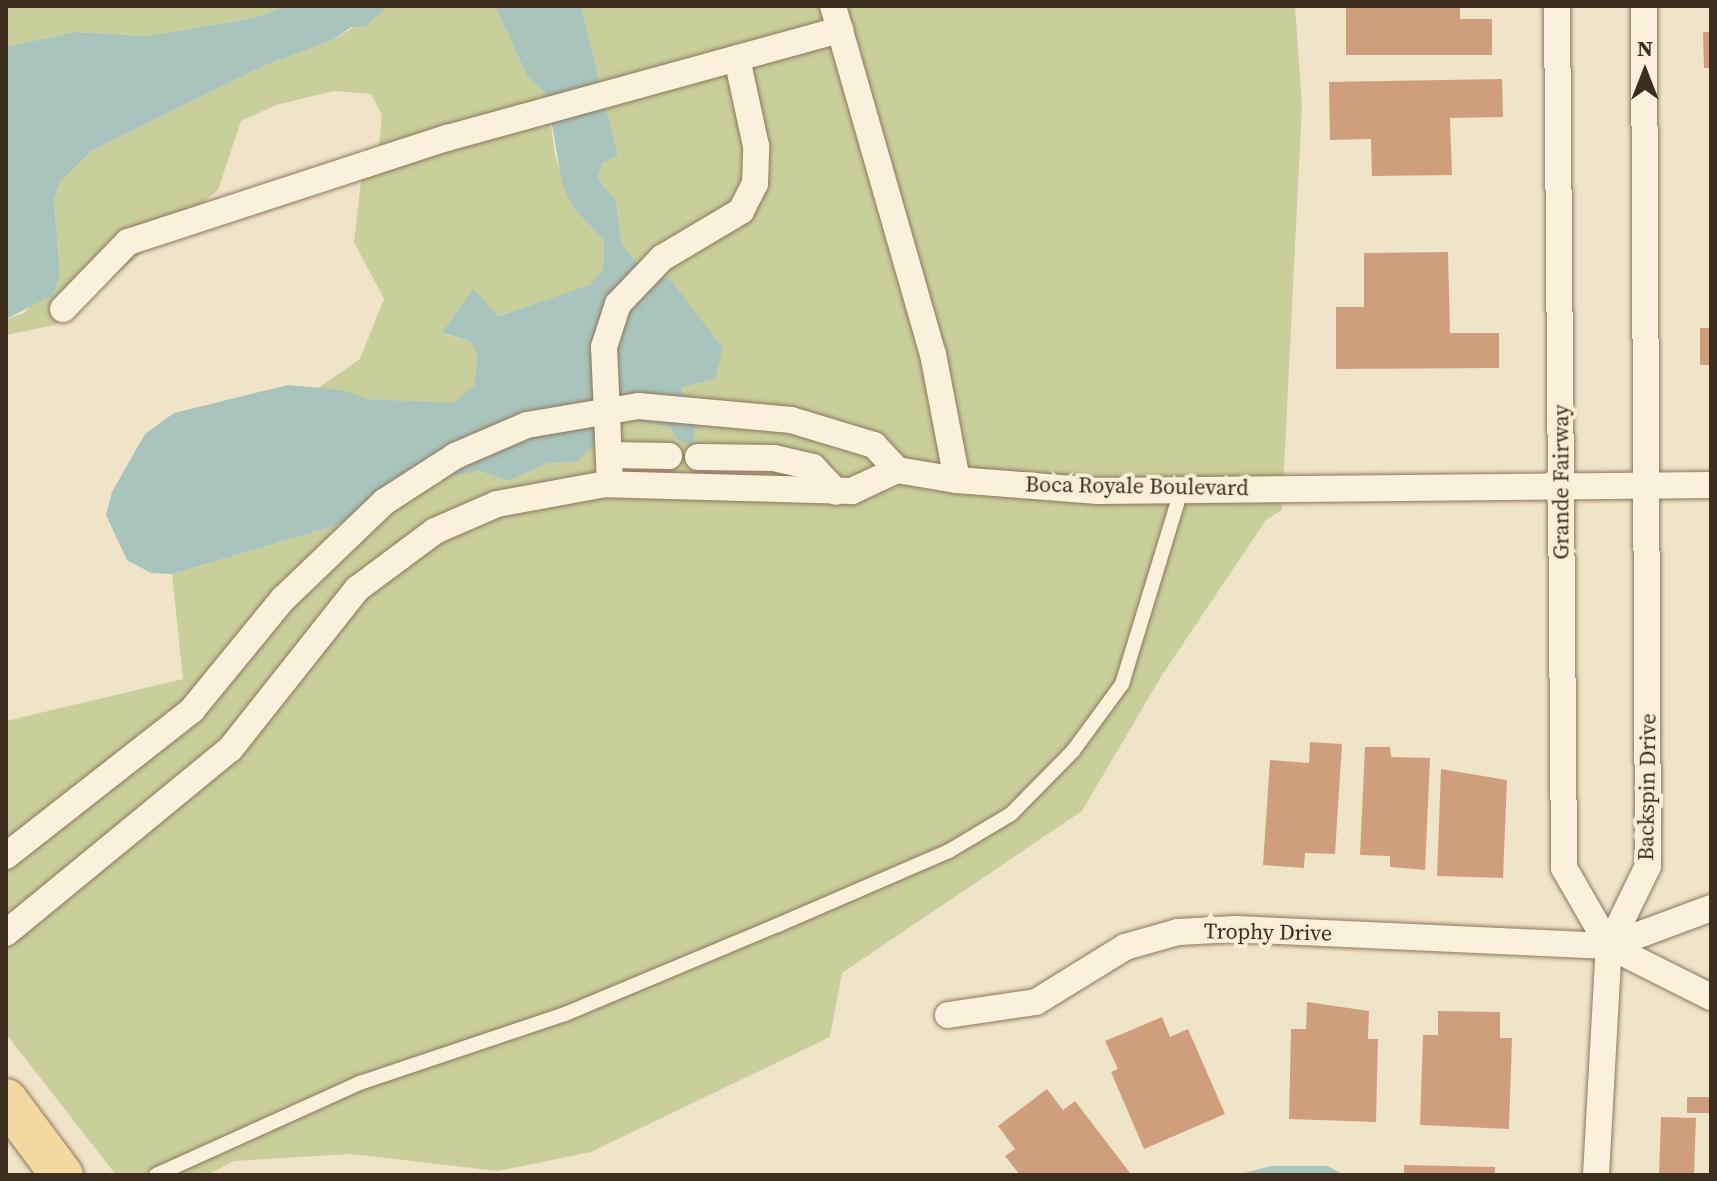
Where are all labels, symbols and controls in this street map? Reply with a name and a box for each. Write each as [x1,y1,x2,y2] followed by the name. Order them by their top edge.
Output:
[1605,32,1685,112] north arrow
[1637,33,1653,63] text: N
[1548,404,1574,560] street label: Grande Fairway
[1025,471,1249,501] street label: Boca Royale Boulevard
[1633,713,1661,861] street label: Backspin Drive
[1204,918,1332,946] street label: Trophy Drive

